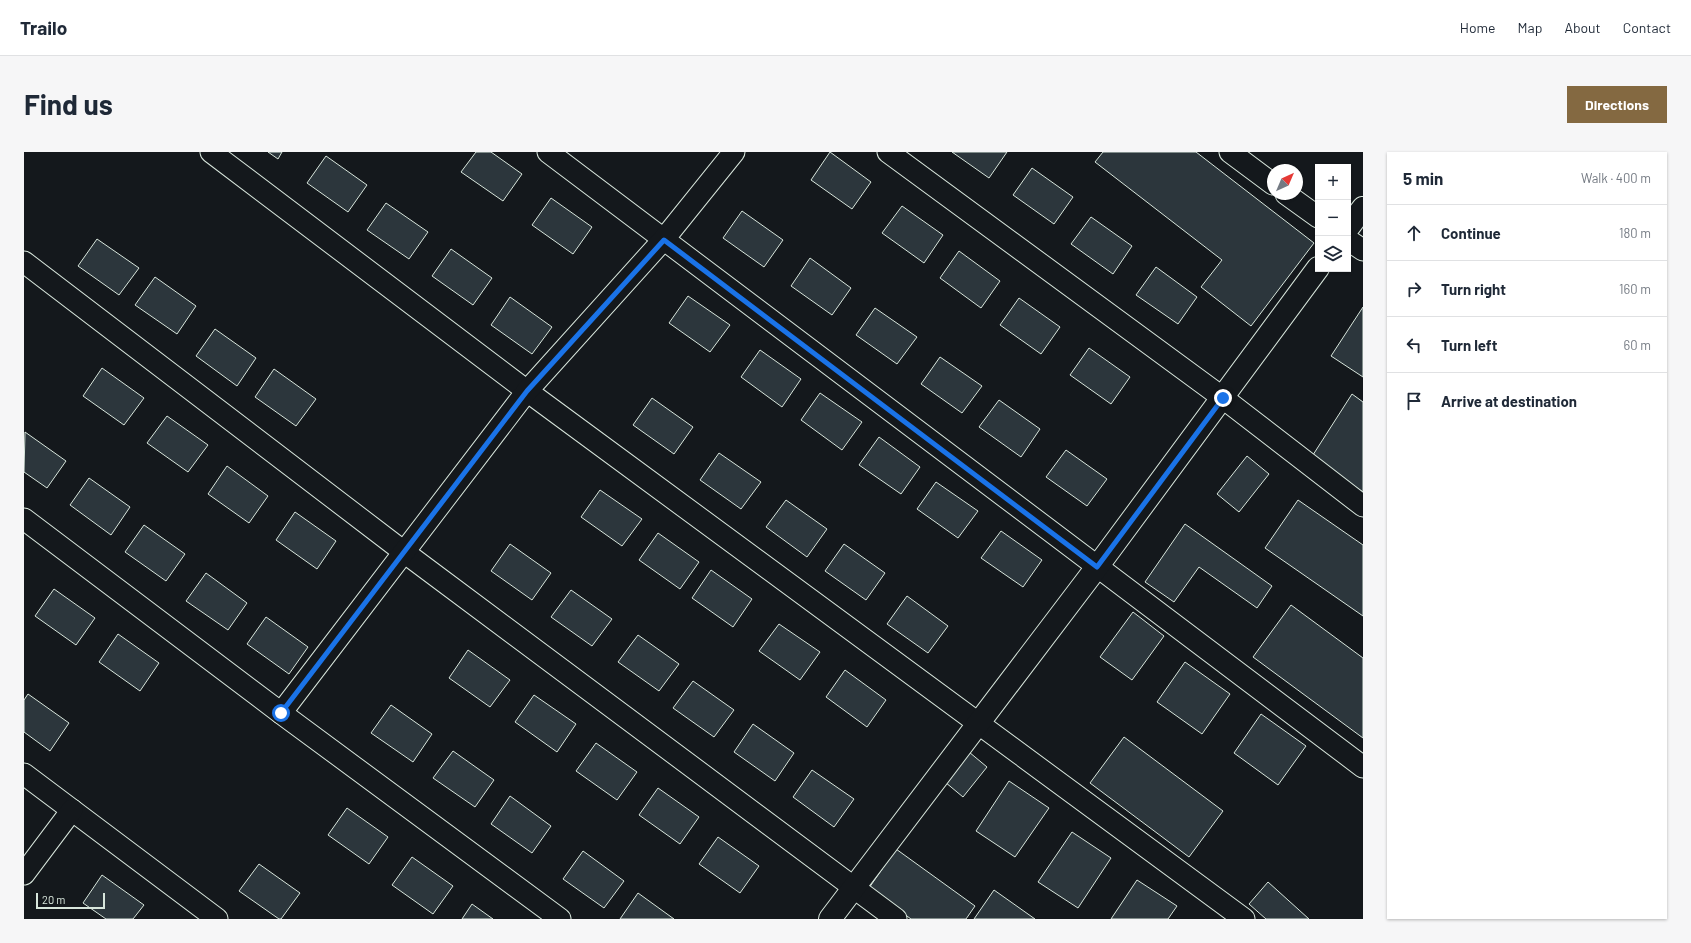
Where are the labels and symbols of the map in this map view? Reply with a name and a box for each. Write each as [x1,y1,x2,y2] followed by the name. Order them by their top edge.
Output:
[1267,164,1303,200] north arrow
[1214,389,1232,407] route end
[272,704,290,722] route start
[36,891,105,910] scale bar

